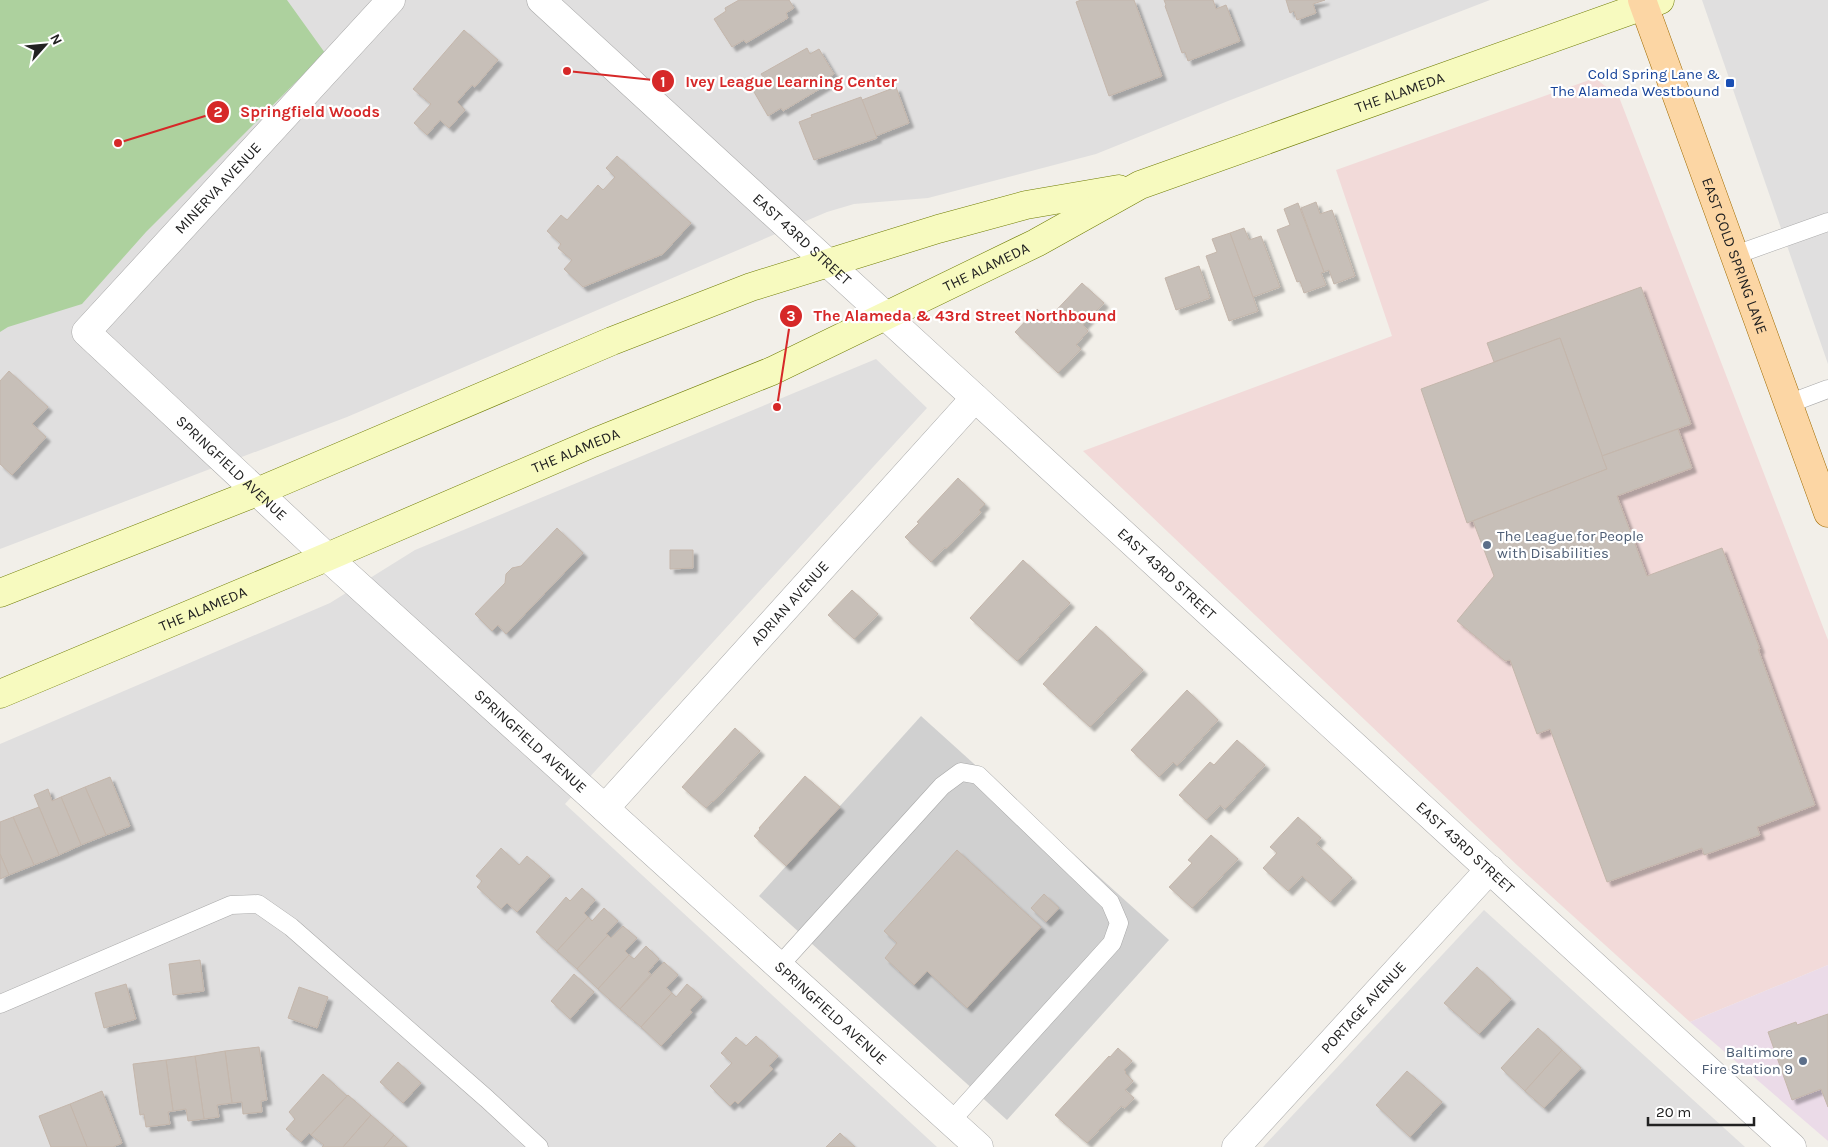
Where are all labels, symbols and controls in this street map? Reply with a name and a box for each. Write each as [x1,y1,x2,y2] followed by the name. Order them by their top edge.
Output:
[20,20,70,70] north arrow
[46,31,66,48] text: N
[1550,65,1720,100] place label: Cold Spring Lane & The Alameda Westbound
[650,66,907,97] callout: Ivey League Learning Center
[1353,68,1447,117] street label: THE ALAMEDA
[685,72,898,91] text: Ivey League Learning Center
[660,73,666,91] text: 1
[1724,77,1736,89] marker: Cold Spring Lane & The Alameda Westbound
[205,96,390,127] callout: Springfield Woods
[240,102,380,121] text: Springfield Woods
[213,103,223,121] text: 2
[171,139,265,237] street label: MINERVA AVENUE
[1698,175,1771,336] street label: EAST COLD SPRING LANE
[749,190,855,289] street label: EAST 43RD STREET
[940,238,1033,296] street label: THE ALAMEDA
[778,300,1126,331] callout: The Alameda & 43rd Street Northbound
[813,306,1117,325] text: The Alameda & 43rd Street Northbound
[786,307,796,325] text: 3
[172,412,291,524] street label: SPRINGFIELD AVENUE
[529,424,623,477] street label: THE ALAMEDA
[1114,524,1220,624] street label: EAST 43RD STREET
[1497,527,1644,562] place label: The League for People with Disabilities
[1481,539,1493,551] marker: The League for People with Disabilities
[747,557,833,649] street label: ADRIAN AVENUE
[156,582,250,635] street label: THE ALAMEDA
[471,686,590,797] street label: SPRINGFIELD AVENUE
[1412,798,1519,897] street label: EAST 43RD STREET
[771,957,891,1068] street label: SPRINGFIELD AVENUE
[1317,958,1410,1057] street label: PORTAGE AVENUE
[1701,1043,1793,1078] place label: Baltimore Fire Station 9
[1797,1055,1809,1067] marker: Baltimore Fire Station 9
[1648,1094,1754,1126] scale bar
[1656,1103,1691,1121] text: 20 m

